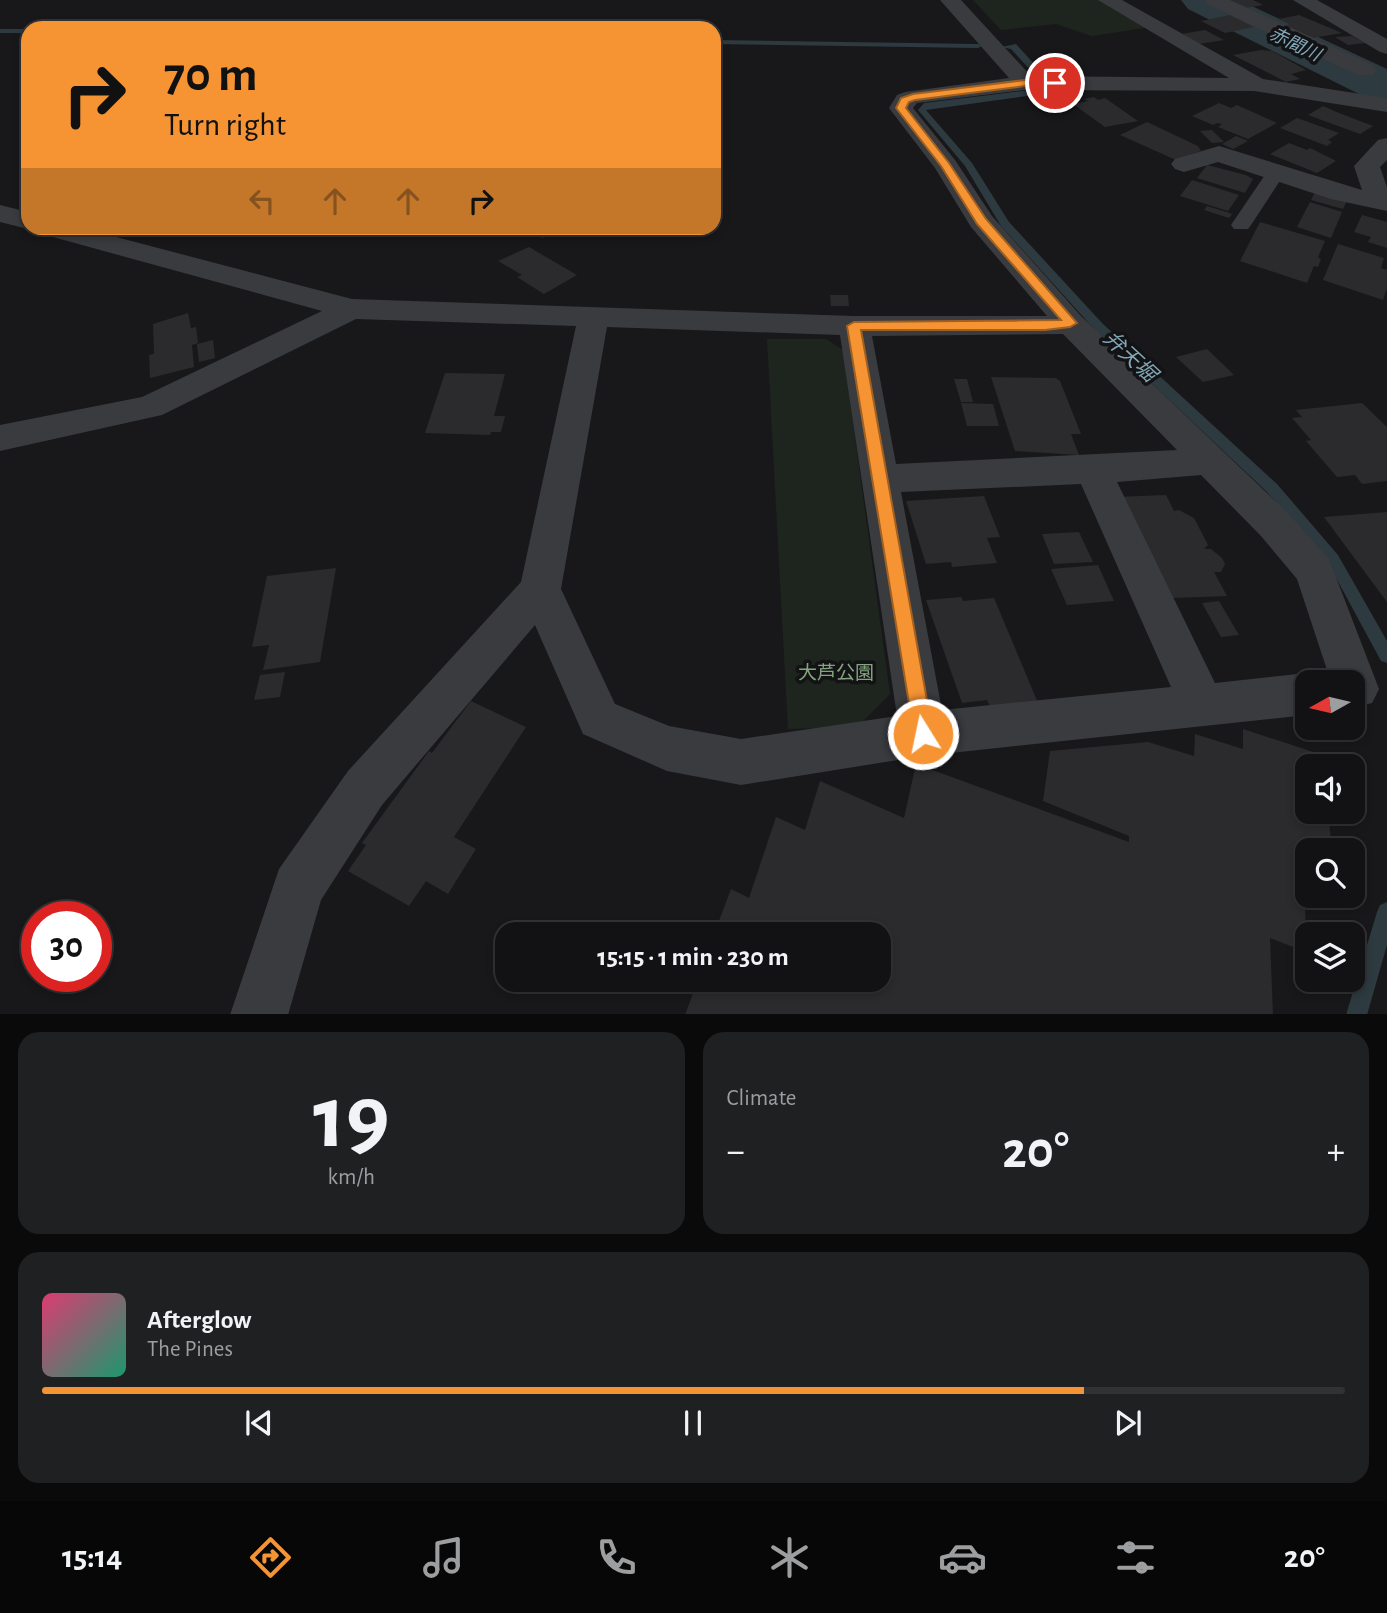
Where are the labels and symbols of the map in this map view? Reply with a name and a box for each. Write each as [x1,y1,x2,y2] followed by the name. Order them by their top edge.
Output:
[1266,23,1325,66] water label: 赤間川
[1025,53,1085,113] pin
[1099,326,1163,388] water label: 弁天堀
[798,663,874,683] park label: 大芦公園
[1295,670,1365,740] north arrow
[886,697,960,771] position arrow
[21,901,112,992] speed limit sign: 30

